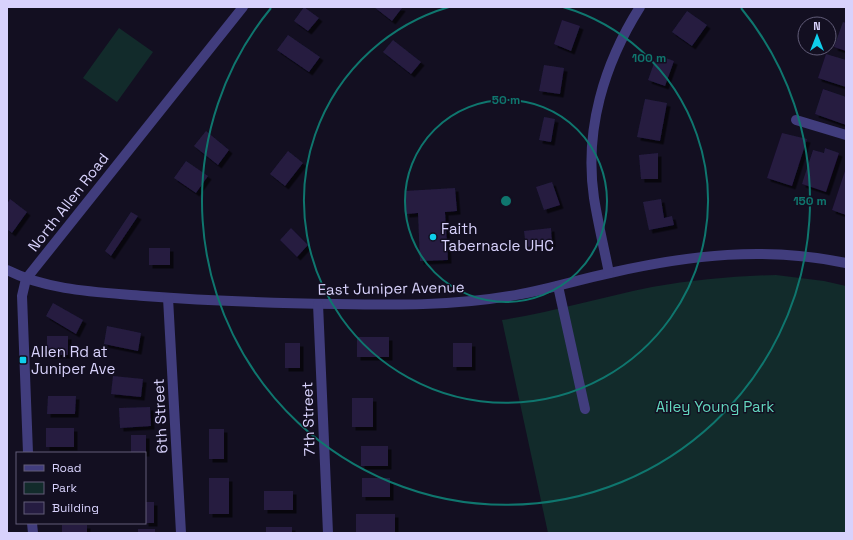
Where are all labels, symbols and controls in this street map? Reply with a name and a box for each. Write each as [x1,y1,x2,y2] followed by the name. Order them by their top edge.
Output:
[797,16,837,56] north arrow
[813,19,821,33] text: N
[632,50,666,66] text: 100 m
[492,92,520,108] text: 50 m
[24,149,112,255] street label: North Allen Road
[793,193,827,209] text: 150 m
[499,194,513,208] centre of rings
[441,219,554,255] place label: Faith Tabernacle UHC
[428,232,438,242] marker: Faith Tabernacle UHC
[317,277,465,299] street label: East Juniper Avenue
[31,342,115,378] place label: Allen Rd at Juniper Ave
[18,355,28,365] marker: Allen Rd at Juniper Ave
[149,378,171,454] street label: 6th Street
[297,381,319,456] street label: 7th Street
[656,397,774,416] park label: Ailey Young Park
[16,452,146,524] legend
[52,460,81,476] text: Road
[52,480,77,496] text: Park
[52,500,99,516] text: Building

